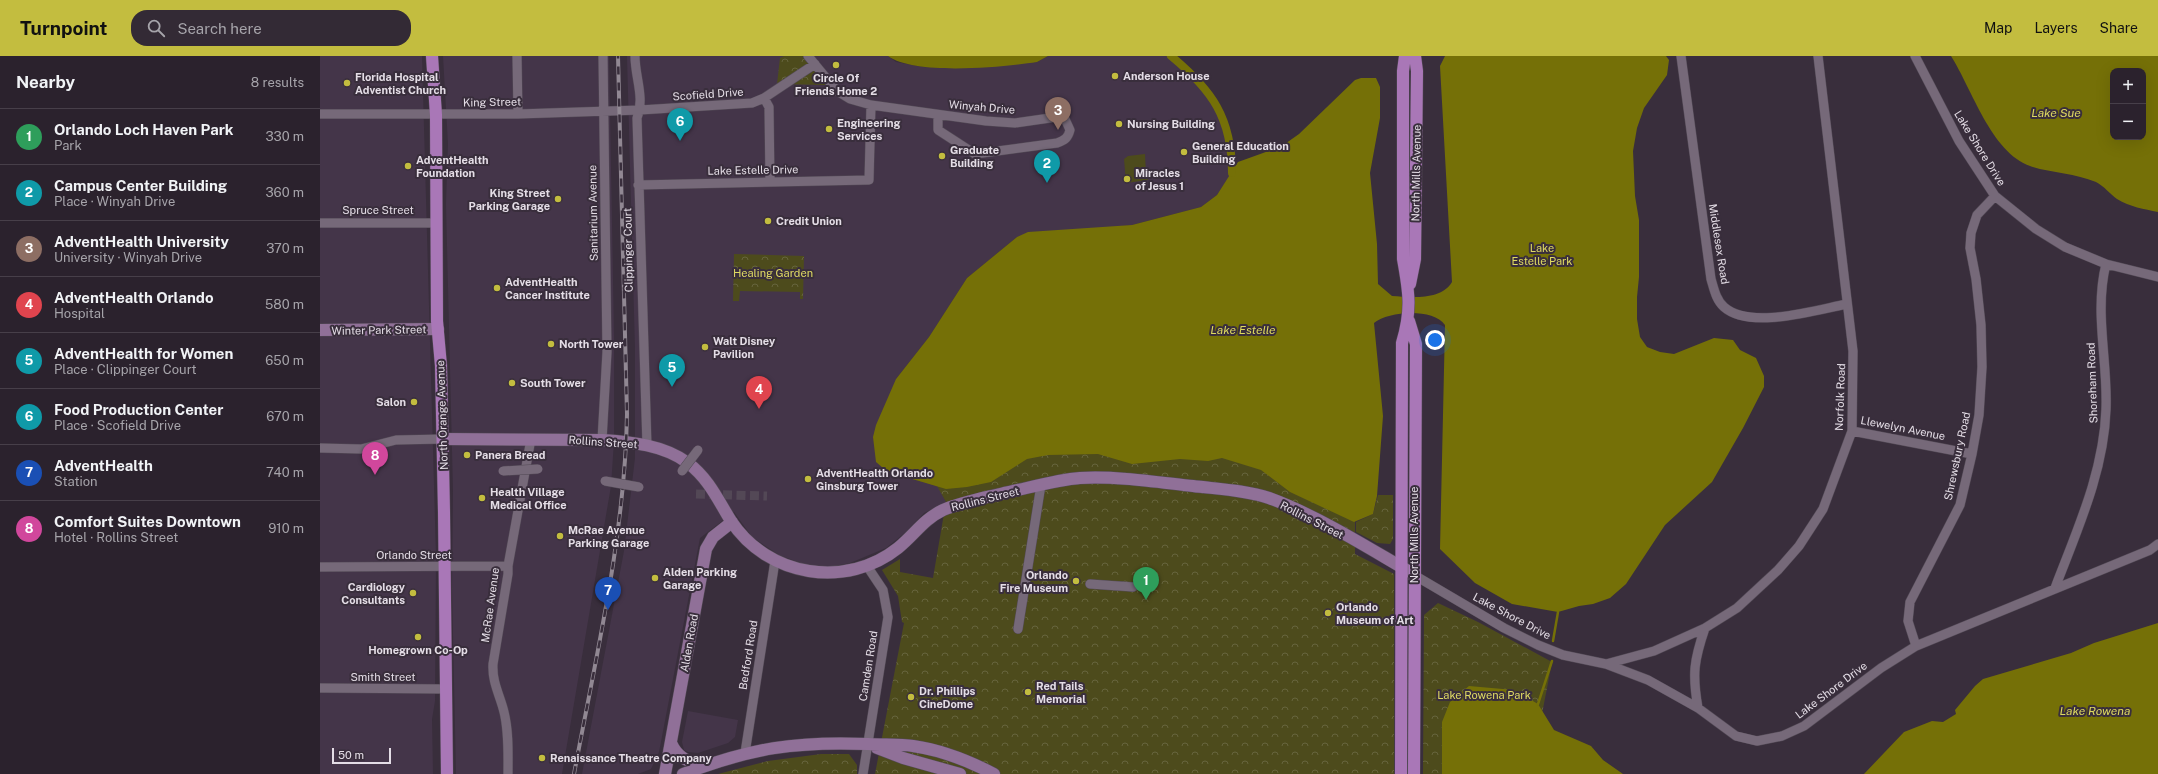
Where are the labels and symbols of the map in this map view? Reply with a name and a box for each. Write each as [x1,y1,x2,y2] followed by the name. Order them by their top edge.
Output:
[831,60,841,70] marker: Circle Of Friends Home 2
[1123,70,1210,82] place label: Anderson House
[355,71,446,96] place label: Florida Hospital Adventist Church
[1110,71,1120,81] marker: Anderson House
[795,72,877,97] place label: Circle Of Friends Home 2
[342,78,352,88] marker: Florida Hospital Adventist Church
[672,86,744,102] street label: Scofield Drive
[463,95,521,109] street label: King Street
[1045,97,1071,130] pin: 3
[948,98,1016,116] street label: Winyah Drive
[2031,106,2081,120] water label: Lake Sue
[667,108,693,141] pin: 6
[1952,108,2008,188] street label: Lake Shore Drive
[837,117,901,142] place label: Engineering Services
[1127,118,1215,130] place label: Nursing Building
[1114,119,1124,129] marker: Nursing Building
[824,124,834,134] marker: Engineering Services
[1409,125,1423,221] street label: North Mills Avenue
[1192,140,1289,165] place label: General Education Building
[950,144,999,169] place label: Graduate Building
[1179,147,1189,157] marker: General Education Building
[1034,150,1060,183] pin: 2
[937,151,947,161] marker: Graduate Building
[416,154,488,179] place label: AdventHealth Foundation
[403,161,413,171] marker: AdventHealth Foundation
[707,163,799,177] street label: Lake Estelle Drive
[586,165,600,261] street label: Sanitarium Avenue
[1135,167,1184,192] place label: Miracles of Jesus 1
[1122,174,1132,184] marker: Miracles of Jesus 1
[469,187,550,212] place label: King Street Parking Garage
[553,194,563,204] marker: King Street Parking Garage
[1707,203,1731,285] street label: Middlesex Road
[342,204,414,216] street label: Spruce Street
[621,208,635,292] street label: Clippinger Court
[776,215,842,227] place label: Credit Union
[763,216,773,226] marker: Credit Union
[1511,242,1573,267] park label: Lake Estelle Park
[733,267,813,279] park label: Healing Garden
[505,276,590,301] place label: AdventHealth Cancer Institute
[492,283,502,293] marker: AdventHealth Cancer Institute
[331,323,427,337] street label: Winter Park Street
[1210,323,1276,337] water label: Lake Estelle
[1425,330,1445,350] your location
[713,335,776,360] place label: Walt Disney Pavilion
[559,338,624,350] place label: North Tower
[546,339,556,349] marker: North Tower
[700,342,710,352] marker: Walt Disney Pavilion
[2085,342,2099,424] street label: Shoreham Road
[659,354,685,387] pin: 5
[434,360,450,470] street label: North Orange Avenue
[1833,363,1847,431] street label: Norfolk Road
[746,376,772,409] pin: 4
[520,377,586,389] place label: South Tower
[507,378,517,388] marker: South Tower
[376,396,406,408] place label: Salon
[409,397,419,407] marker: Salon
[1942,411,1972,501] street label: Shrewsbury Road
[1860,414,1946,442] street label: Llewelyn Avenue
[568,434,638,450] street label: Rollins Street
[362,442,388,475] pin: 8
[475,449,546,461] place label: Panera Bread
[462,450,472,460] marker: Panera Bread
[816,467,933,492] place label: AdventHealth Orlando Ginsburg Tower
[803,474,813,484] marker: AdventHealth Orlando Ginsburg Tower
[950,485,1020,513] street label: Rollins Street
[490,486,567,511] place label: Health Village Medical Office
[1408,487,1420,583] street label: North Mills Avenue
[477,493,487,503] marker: Health Village Medical Office
[1278,499,1346,541] street label: Rollins Street
[568,524,649,549] place label: McRae Avenue Parking Garage
[555,531,565,541] marker: McRae Avenue Parking Garage
[376,549,452,561] street label: Orlando Street
[663,566,737,591] place label: Alden Parking Garage
[479,567,501,643] street label: McRae Avenue
[1133,567,1159,600] pin: 1
[1000,569,1068,594] place label: Orlando Fire Museum
[650,573,660,583] marker: Alden Parking Garage
[1071,576,1081,586] marker: Orlando Fire Museum
[595,577,621,610] pin: 7
[341,581,406,606] place label: Cardiology Consultants
[408,588,418,598] marker: Cardiology Consultants
[1471,590,1553,642] street label: Lake Shore Drive
[1336,601,1414,626] place label: Orlando Museum of Art
[1323,608,1333,618] marker: Orlando Museum of Art
[678,613,700,673] street label: Alden Road
[737,619,759,691] street label: Bedford Road
[857,630,879,702] street label: Camden Road
[413,632,423,642] marker: Homegrown Co-Op
[368,644,468,656] place label: Homegrown Co-Op
[1793,659,1869,721] street label: Lake Shore Drive
[350,671,416,683] street label: Smith Street
[1036,680,1086,705] place label: Red Tails Memorial
[919,685,976,710] place label: Dr. Phillips CineDome
[1023,687,1033,697] marker: Red Tails Memorial
[1437,689,1531,701] park label: Lake Rowena Park
[906,692,916,702] marker: Dr. Phillips CineDome
[2060,704,2130,718] water label: Lake Rowena
[332,746,391,765] scale bar
[550,752,712,764] place label: Renaissance Theatre Company
[537,753,547,763] marker: Renaissance Theatre Company

